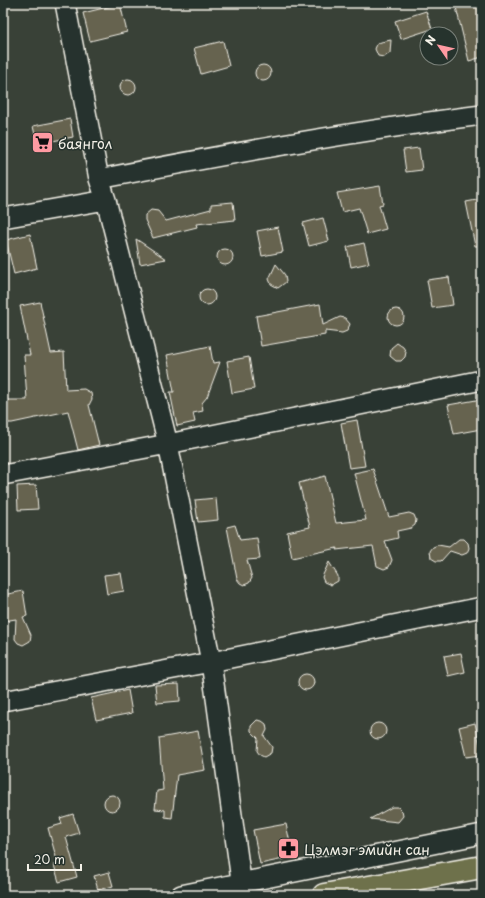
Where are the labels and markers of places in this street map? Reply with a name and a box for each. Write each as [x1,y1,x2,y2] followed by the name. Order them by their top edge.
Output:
[29,130,55,156] supermarket icon: баянгол
[58,133,112,154] place label: баянгол
[275,836,301,862] pharmacy icon: Цэлмэг эмийн сан
[304,839,430,860] place label: Цэлмэг эмийн сан

